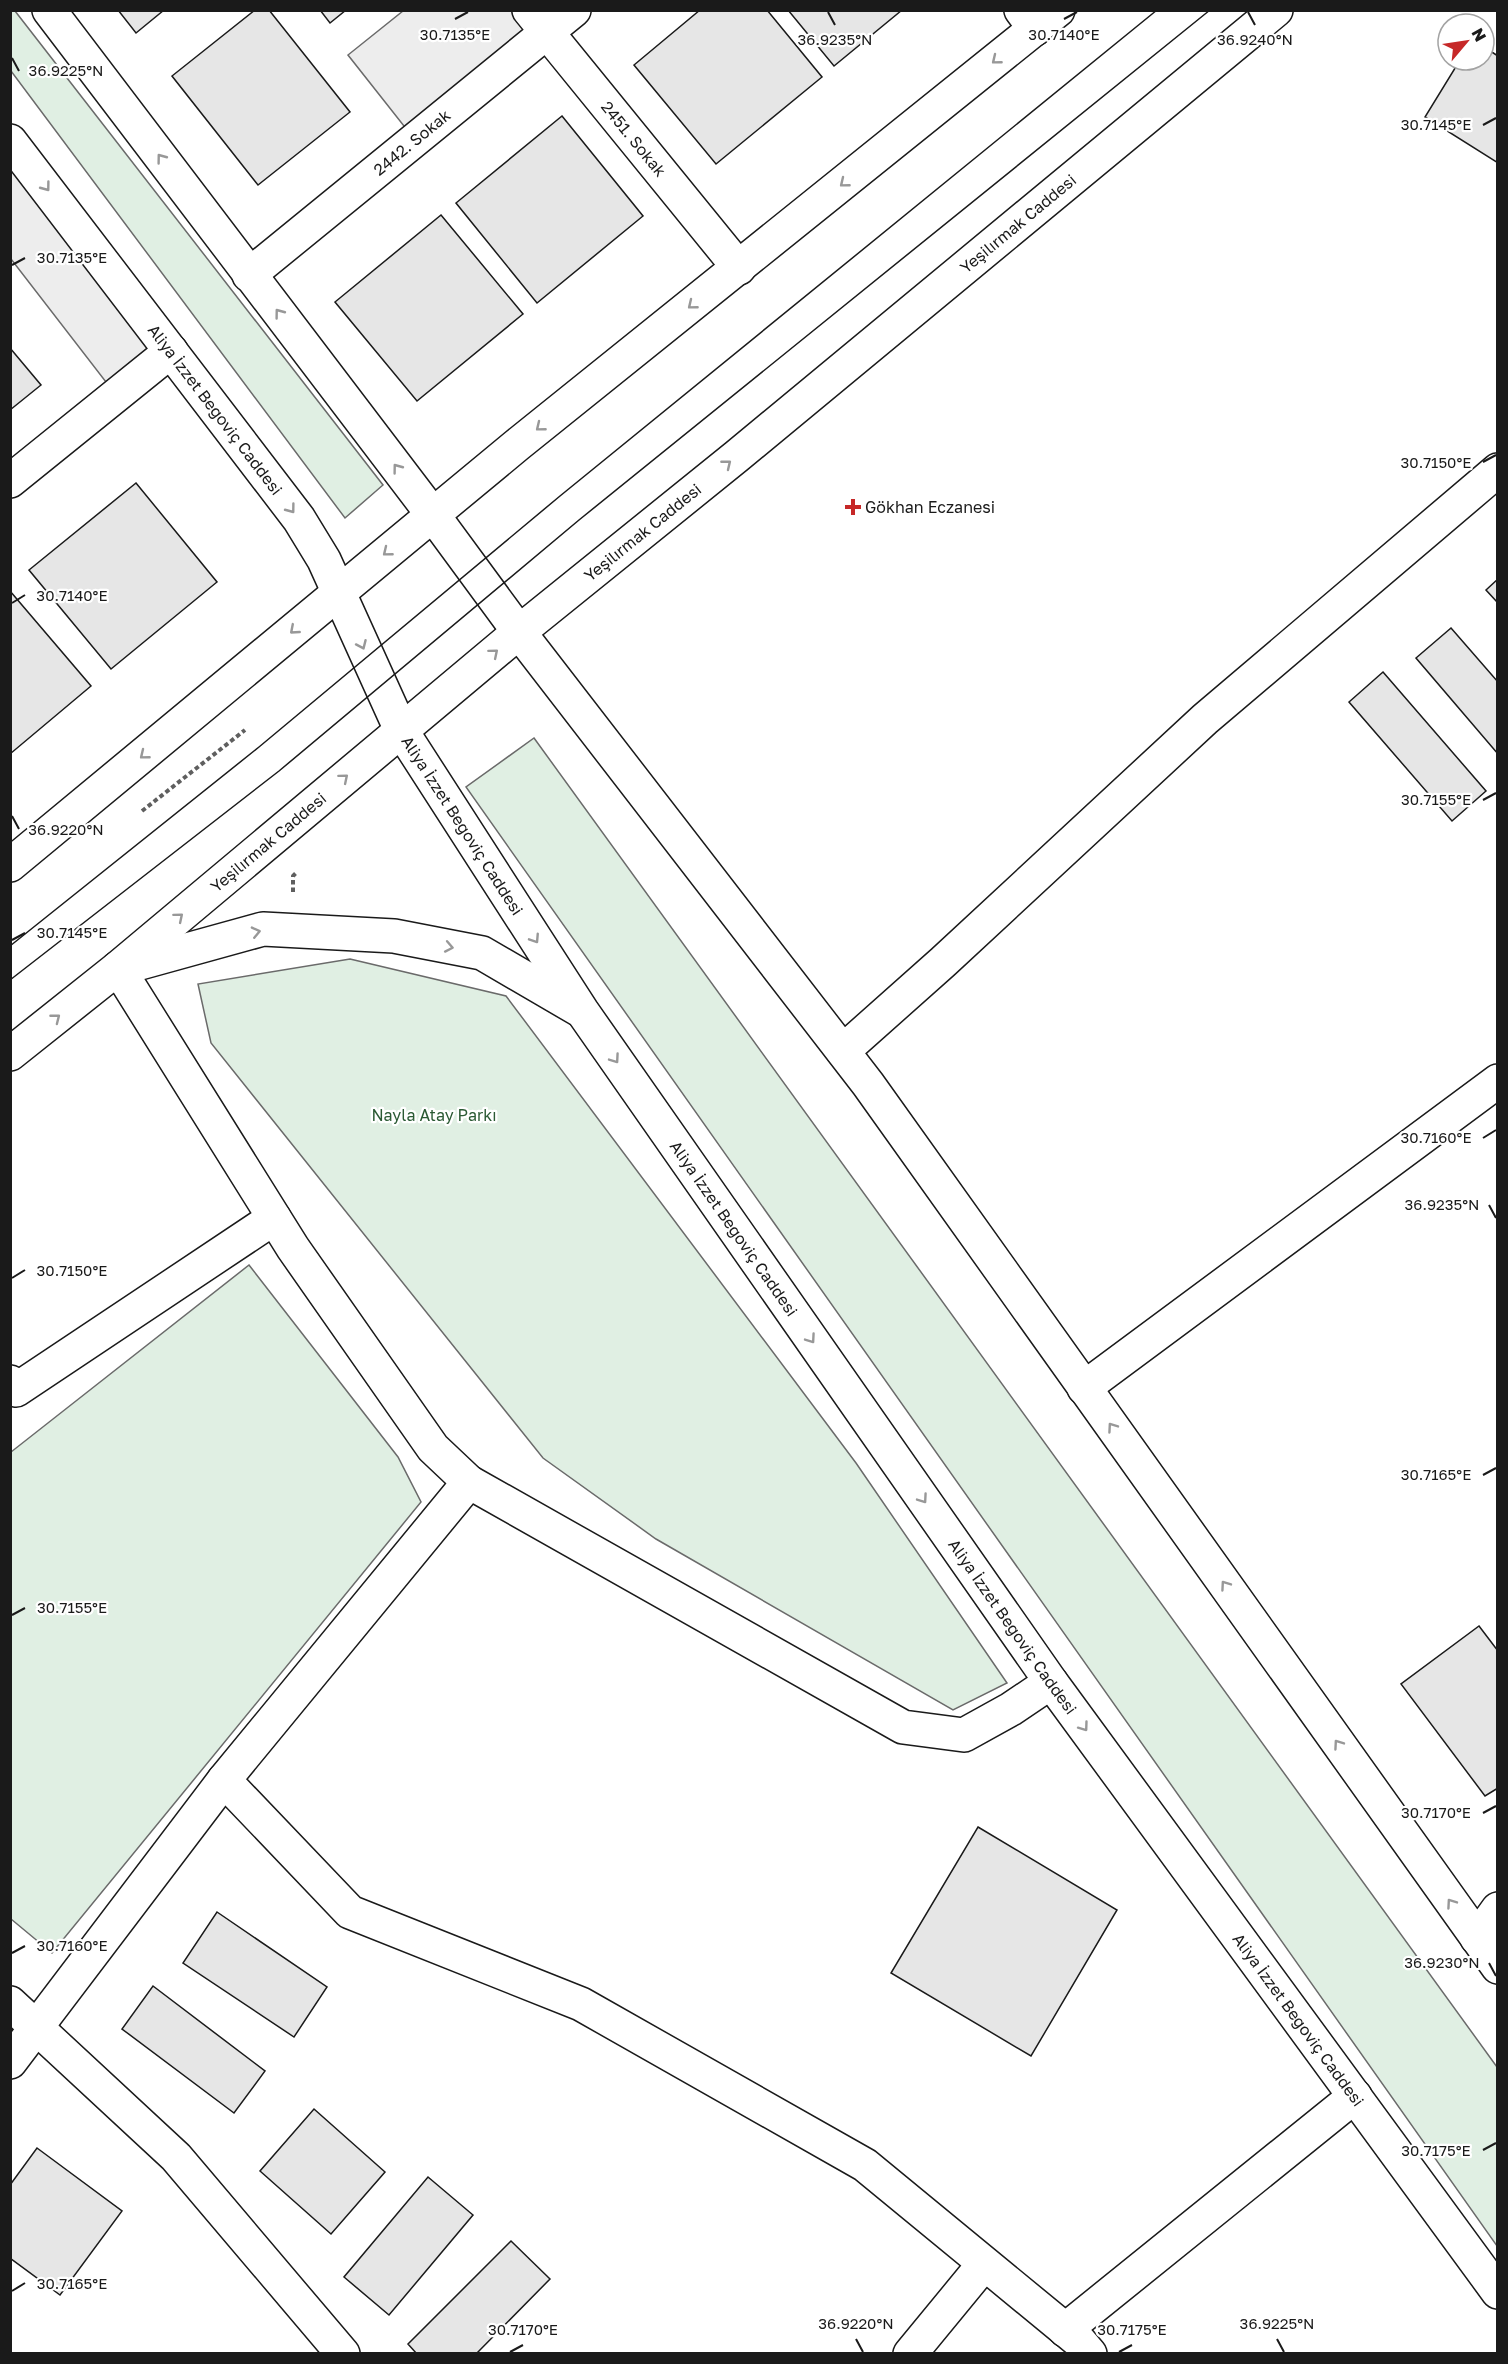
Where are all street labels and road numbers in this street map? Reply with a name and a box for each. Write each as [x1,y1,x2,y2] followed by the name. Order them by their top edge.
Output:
[597,97,671,181] street label: 2451. Sokak
[369,105,454,180] street label: 2442. Sokak
[956,170,1080,277] street label: Yeşilırmak Caddesi
[144,320,287,499] street label: Aliya İzzet Begoviç Caddesi
[580,479,705,585] street label: Yeşilırmak Caddesi
[397,732,528,919] street label: Aliya İzzet Begoviç Caddesi
[206,788,330,896] street label: Yeşilırmak Caddesi
[666,1137,802,1320] street label: Aliya İzzet Begoviç Caddesi
[944,1535,1081,1718] street label: Aliya İzzet Begoviç Caddesi
[1228,1929,1368,2110] street label: Aliya İzzet Begoviç Caddesi

